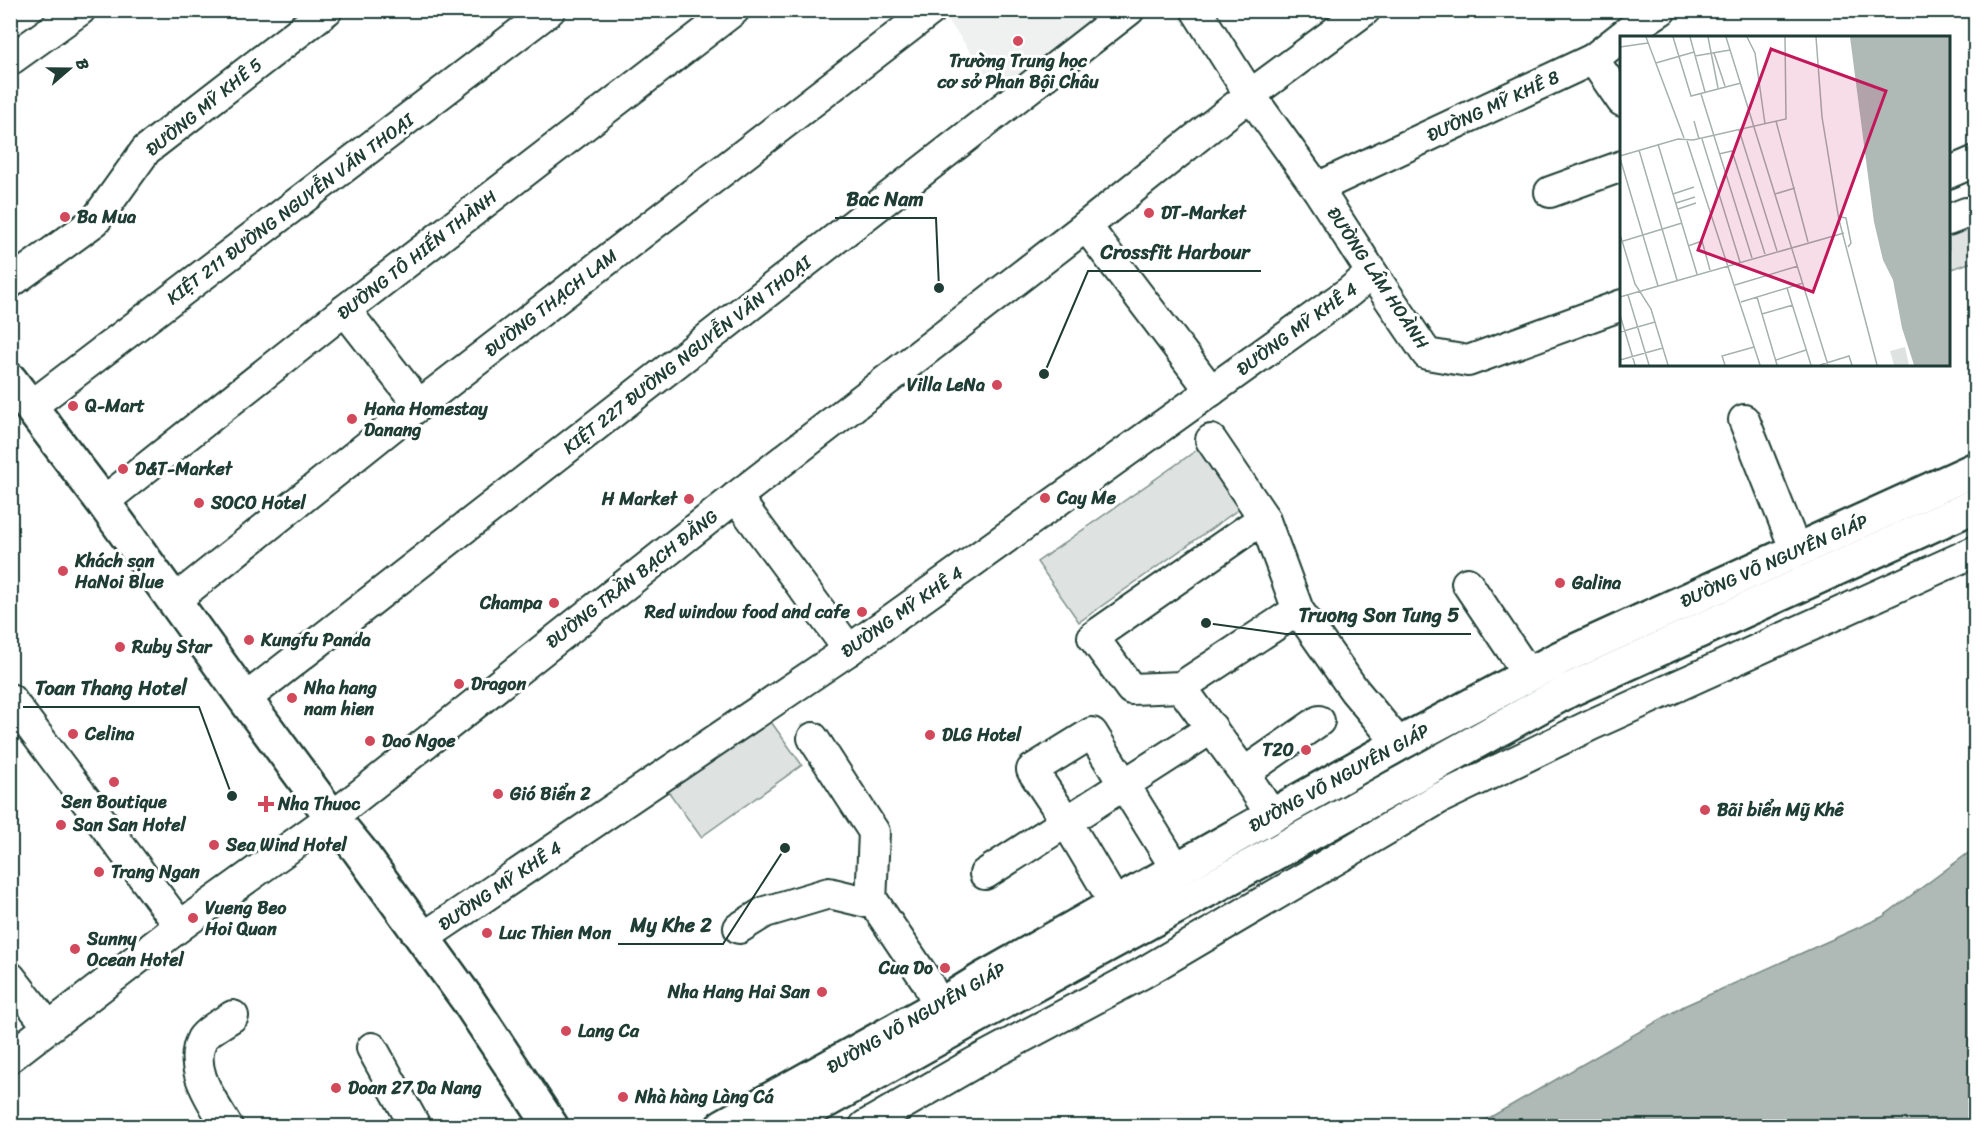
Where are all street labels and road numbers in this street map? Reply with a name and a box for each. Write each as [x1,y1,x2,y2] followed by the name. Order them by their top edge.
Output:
[138,49,270,165] street label: ĐƯỜNG MỸ KHÊ 5
[1421,61,1565,151] street label: ĐƯỜNG MỸ KHÊ 8
[159,104,422,313] street label: KIỆT 211 ĐƯỜNG NGUYỄN VĂN THOẠI
[330,182,505,328] street label: ĐƯỜNG TÔ HIẾN THÀNH
[1318,200,1438,356] street label: ĐƯỜNG LÂM HOÀNH
[477,240,625,365] street label: ĐƯỜNG THẠCH LAM
[555,246,820,463] street label: KIỆT 227 ĐƯỜNG NGUYỄN VĂN THOẠI
[1229,274,1365,384] street label: ĐƯỜNG MỸ KHÊ 4
[539,501,725,657] street label: ĐƯỜNG TRẦN BẠCH ĐẰNG
[1675,505,1874,617] street label: ĐƯỜNG VÕ NGUYÊN GIÁP
[834,558,970,666] street label: ĐƯỜNG MỸ KHÊ 4
[1243,715,1436,841] street label: ĐƯỜNG VÕ NGUYÊN GIÁP
[431,832,569,940] street label: ĐƯỜNG MỸ KHÊ 4
[820,953,1012,1083] street label: ĐƯỜNG VÕ NGUYÊN GIÁP

